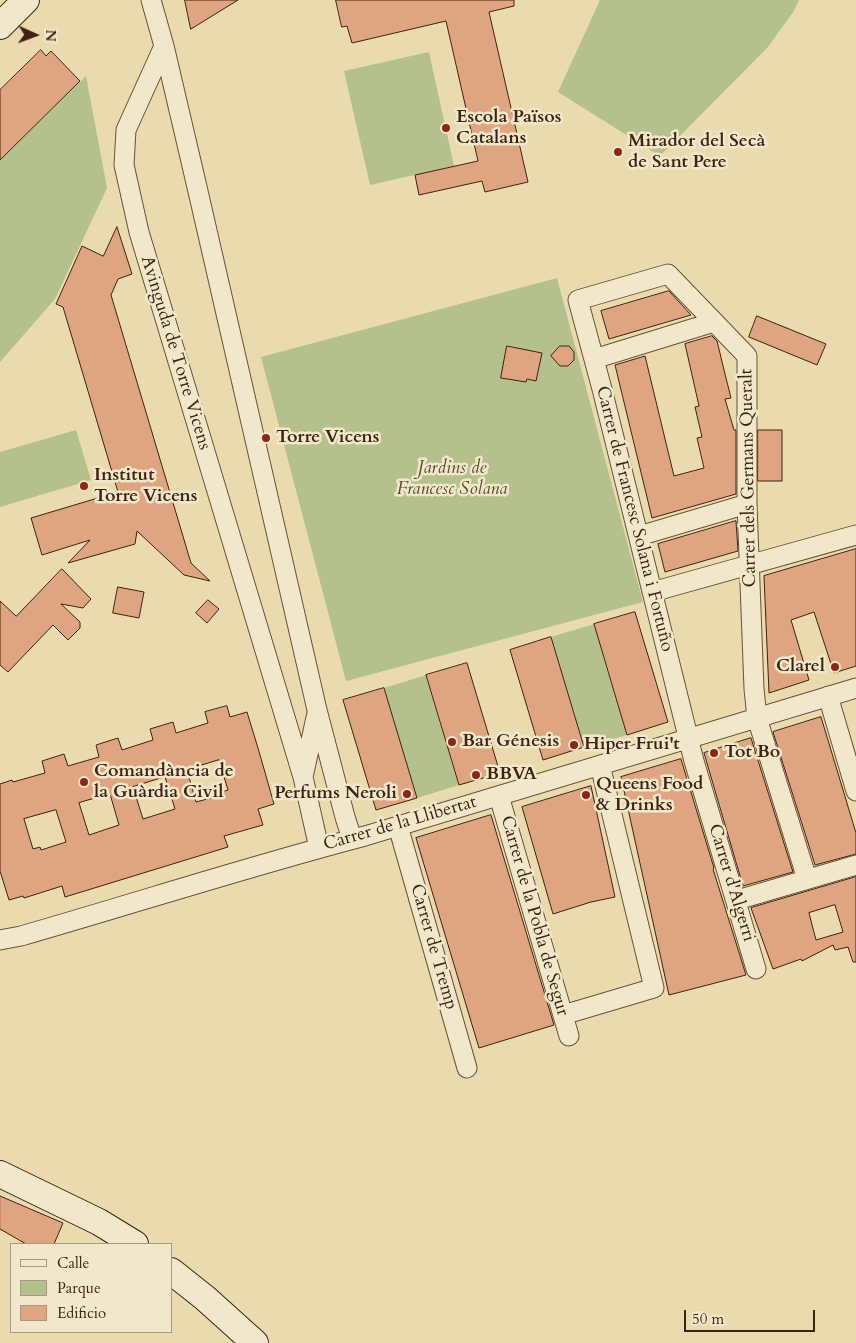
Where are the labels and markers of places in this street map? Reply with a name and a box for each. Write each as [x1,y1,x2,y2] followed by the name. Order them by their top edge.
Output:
[456,107,561,150] place label: Escola Països Catalans
[440,122,452,134] marker: Escola Països Catalans
[628,131,765,173] place label: Mirador del Secà de Sant Pere
[612,146,624,158] marker: Mirador del Secà de Sant Pere
[276,427,379,449] place label: Torre Vicens
[260,432,272,444] marker: Torre Vicens
[94,465,197,508] place label: Institut Torre Vicens
[78,480,90,492] marker: Institut Torre Vicens
[776,656,825,678] place label: Clarel
[829,661,841,673] marker: Clarel
[462,731,559,753] place label: Bar Génesis
[584,734,680,756] place label: Hiper Frui't
[446,736,458,748] marker: Bar Génesis
[568,739,580,751] marker: Hiper Frui't
[724,742,780,764] place label: Tot Bo
[708,747,720,759] marker: Tot Bo
[94,761,234,804] place label: Comandància de la Guàrdia Civil
[486,764,537,786] place label: BBVA
[470,769,482,781] marker: BBVA
[596,774,703,816] place label: Queens Food & Drinks
[78,776,90,788] marker: Comandància de la Guàrdia Civil
[274,783,397,805] place label: Perfums Neroli
[401,788,413,800] marker: Perfums Neroli
[580,789,592,801] marker: Queens Food & Drinks

